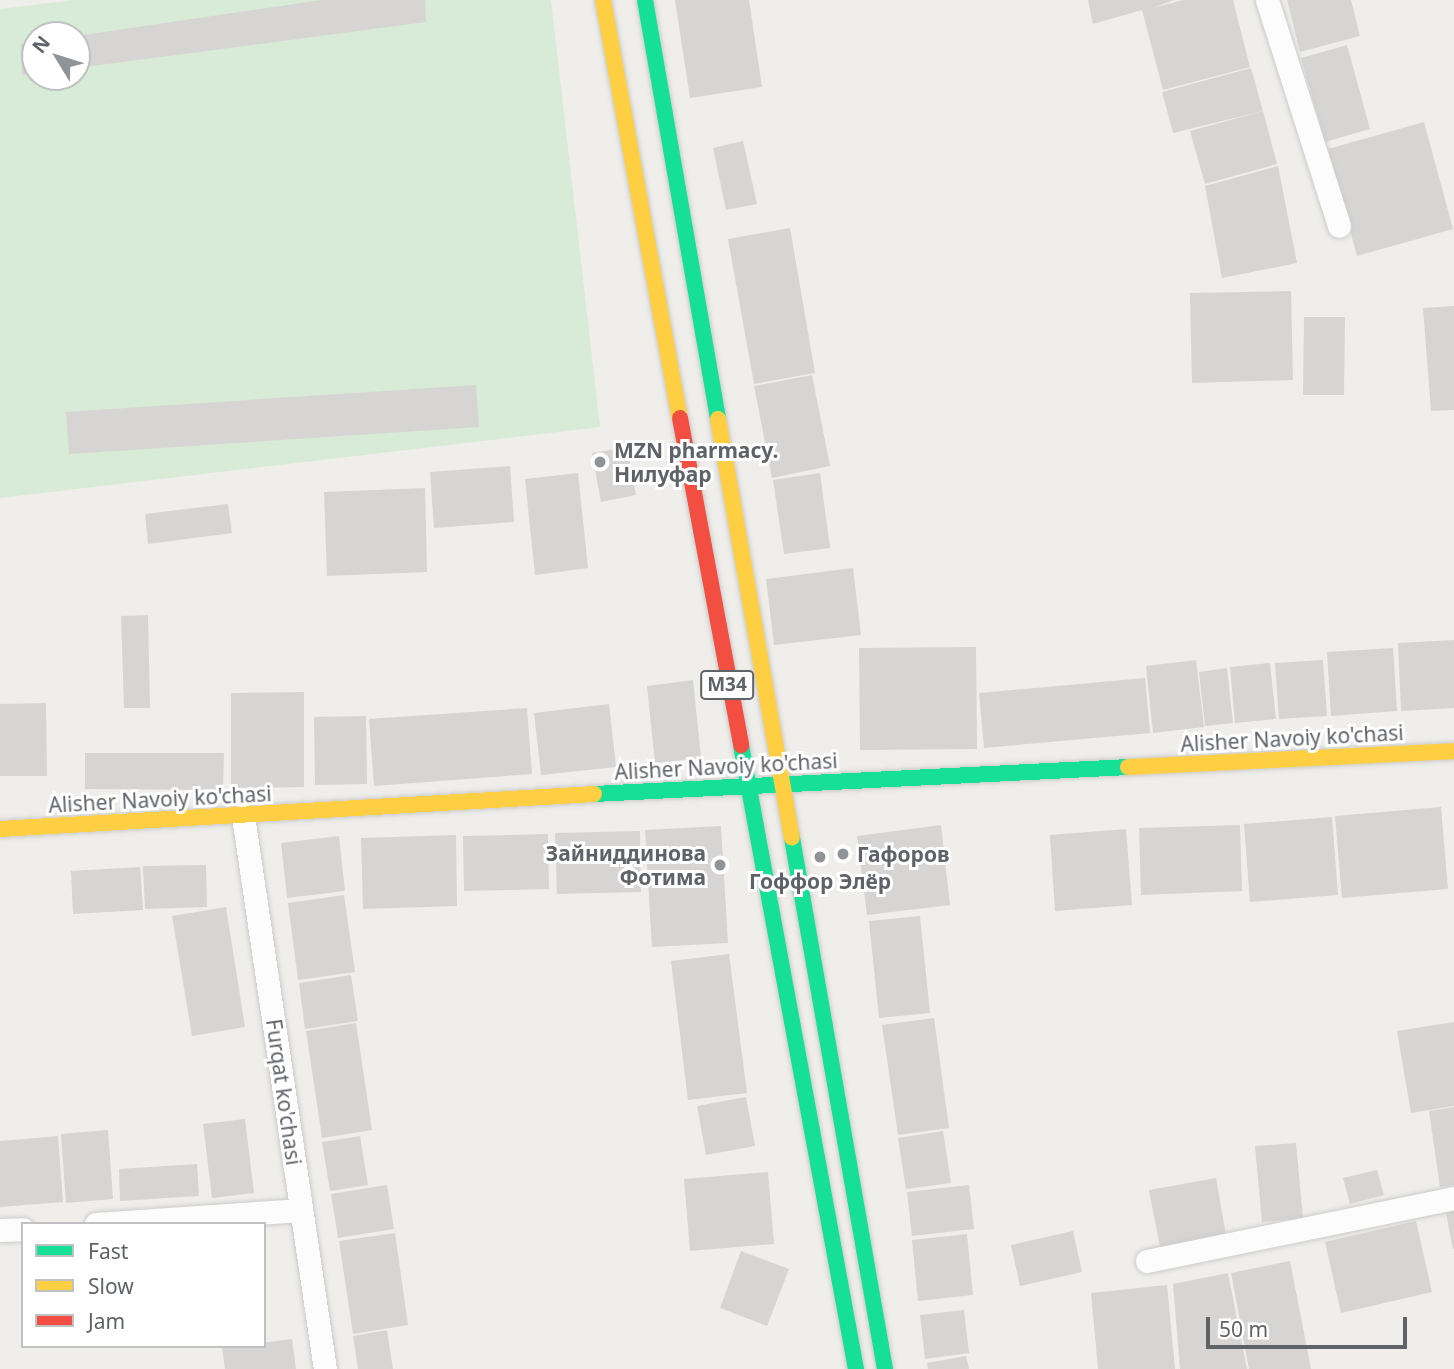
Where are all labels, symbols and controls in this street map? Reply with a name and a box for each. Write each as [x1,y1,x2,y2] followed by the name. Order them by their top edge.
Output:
[21,21,91,91] north arrow
[26,30,56,58] text: N
[614,437,778,487] place label: MZN pharmacy. Нилуфар
[592,454,608,470] marker: MZN pharmacy. Нилуфар
[699,670,755,700] road number: M34
[1180,720,1404,756] street label: Alisher Navoiy ko'chasi
[614,748,838,784] street label: Alisher Navoiy ko'chasi
[48,781,272,817] street label: Alisher Navoiy ko'chasi
[546,840,706,890] place label: Зайниддинова Фотима
[857,841,949,867] place label: Гафоров
[835,846,851,862] marker: Гафоров
[812,849,828,865] marker: Гоффор Элёр
[712,857,728,873] marker: Зайниддинова Фотима
[749,868,891,894] place label: Гоффор Элёр
[261,1017,307,1167] street label: Furqat ko'chasi
[21,1222,266,1348] legend
[88,1237,128,1265] text: Fast
[88,1272,134,1300] text: Slow
[1209,1302,1410,1346] scale bar
[88,1307,125,1335] text: Jam
[1219,1315,1268,1343] text: 50 m

